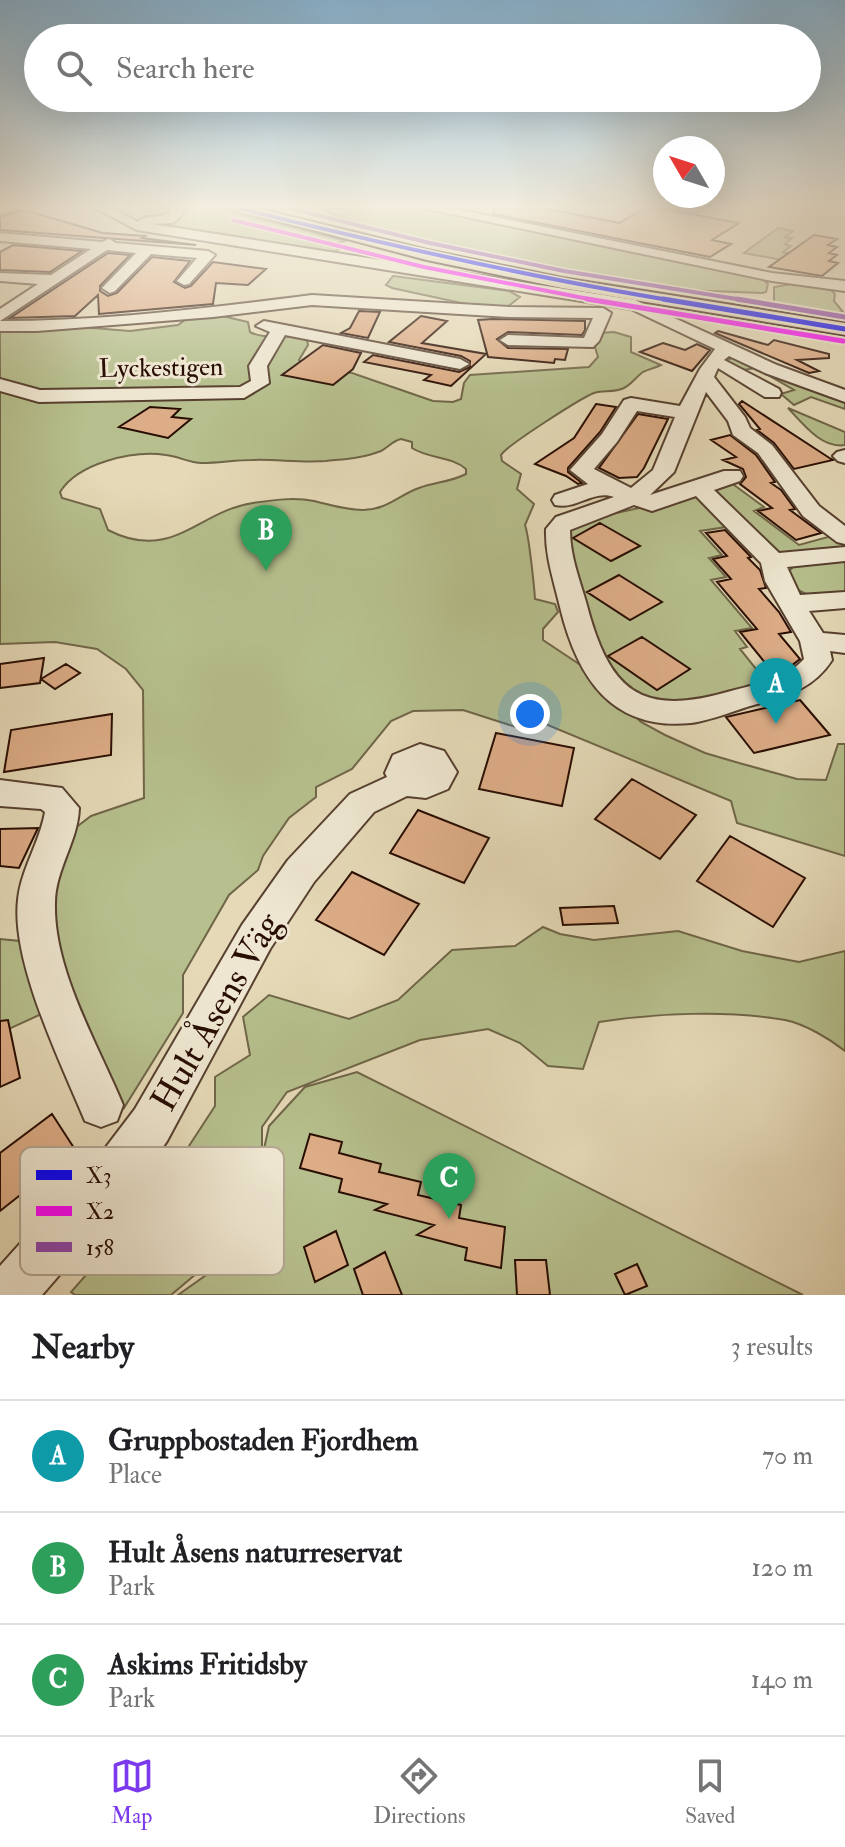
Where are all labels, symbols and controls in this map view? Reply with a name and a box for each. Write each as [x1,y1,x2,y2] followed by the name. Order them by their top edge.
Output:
[24,24,821,112] search box
[52,46,96,90] icon: search
[116,50,255,87] text: Search here
[653,136,725,208] north arrow
[98,351,224,385] street label: Lyckestigen
[240,505,292,571] pin: B
[750,658,802,724] pin: A
[510,694,550,734] your location
[141,904,292,1119] street label: Hult Åsens Väg
[20,1147,284,1275] legend
[423,1153,475,1219] pin: C
[86,1162,111,1190] text: X3
[86,1198,114,1226] text: X2
[86,1234,114,1262] text: 158
[32,1326,134,1369] text: Nearby
[731,1331,813,1363] text: 3 results
[108,1422,418,1459] text: Gruppbostaden Fjordhem
[50,1440,66,1472] text: A
[762,1440,813,1472] text: 70 m
[108,1459,162,1491] text: Place
[108,1534,402,1571] text: Hult Åsens naturreservat
[49,1552,67,1584] text: B
[752,1552,813,1584] text: 120 m
[108,1571,155,1603] text: Park
[108,1646,307,1683] text: Askims Fritidsby
[48,1664,68,1696] text: C
[751,1664,813,1696] text: 140 m
[108,1683,155,1715] text: Park
[110,1754,154,1830] tab: Map
[373,1754,466,1830] tab: Directions
[685,1754,735,1830] tab: Saved

